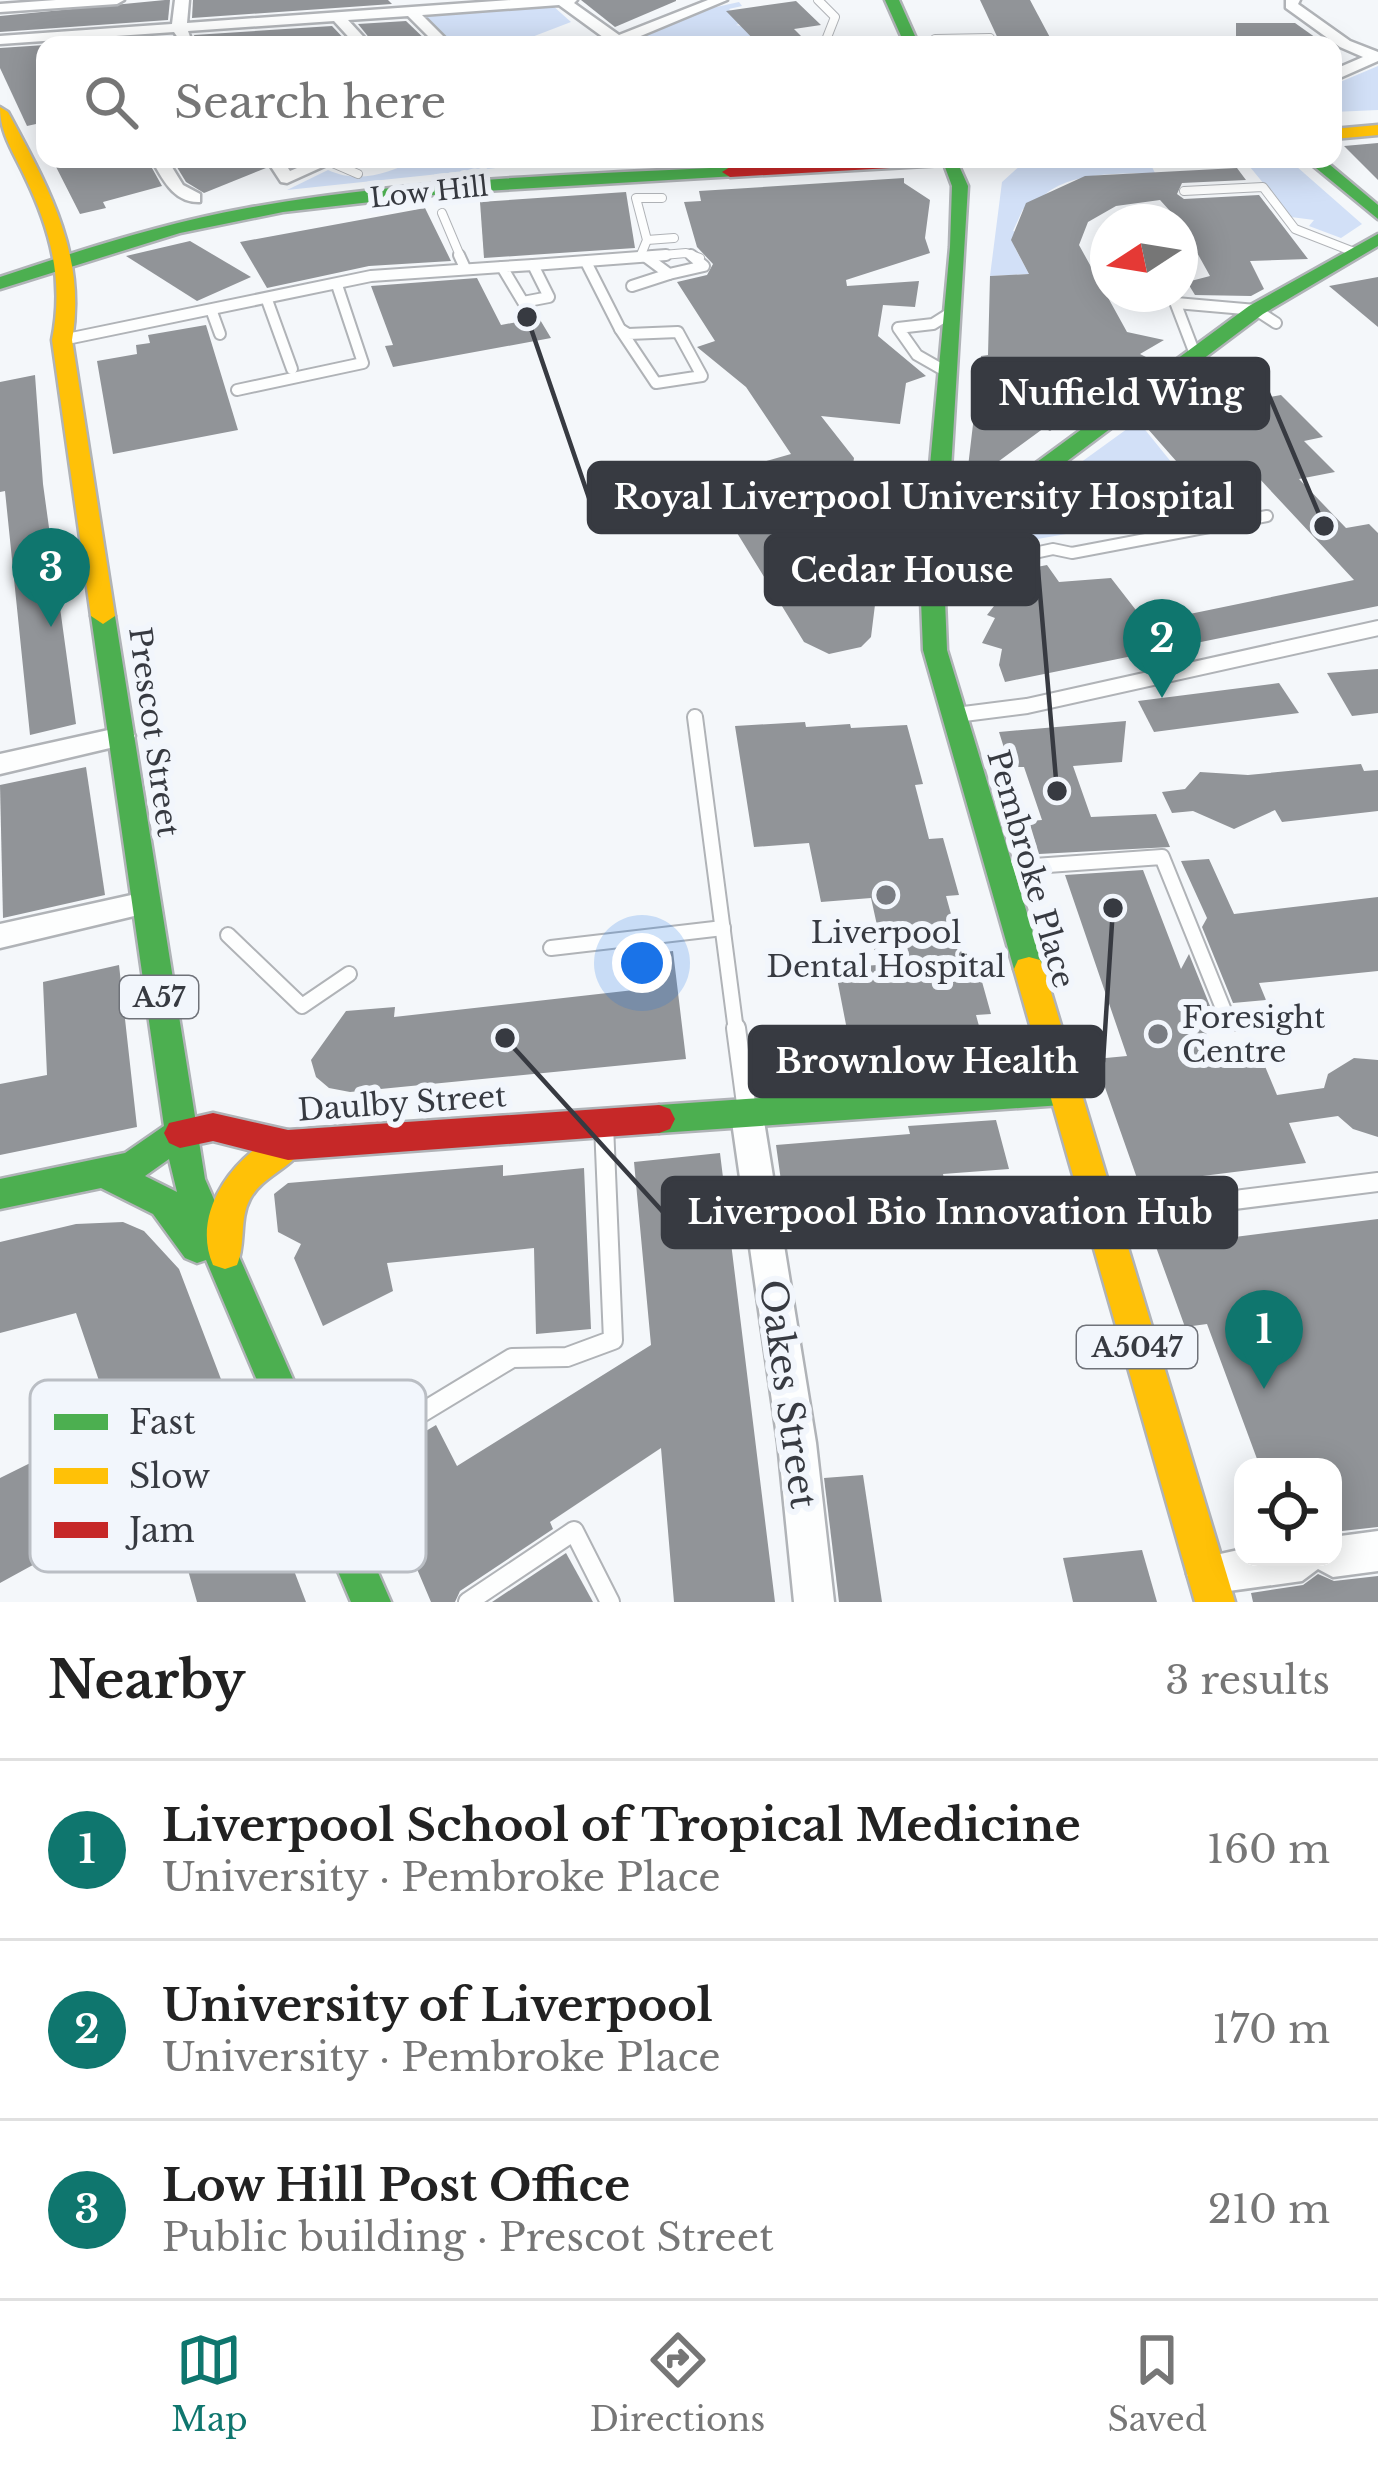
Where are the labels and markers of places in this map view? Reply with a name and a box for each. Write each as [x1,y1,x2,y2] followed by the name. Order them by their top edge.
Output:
[973,359,1268,428] callout: Nuffield Wing
[589,463,1259,532] callout: Royal Liverpool University Hospital
[12,528,90,627] pin: 3
[766,535,1038,604] callout: Cedar House
[1123,599,1201,698] pin: 2
[873,882,899,908] marker: Liverpool Dental Hospital
[766,914,1006,985] place label: Liverpool Dental Hospital
[1182,999,1326,1070] place label: Foresight Centre
[1145,1021,1171,1047] marker: Foresight Centre
[750,1027,1103,1096] callout: Brownlow Health
[663,1178,1236,1247] callout: Liverpool Bio Innovation Hub
[1225,1290,1303,1389] pin: 1

